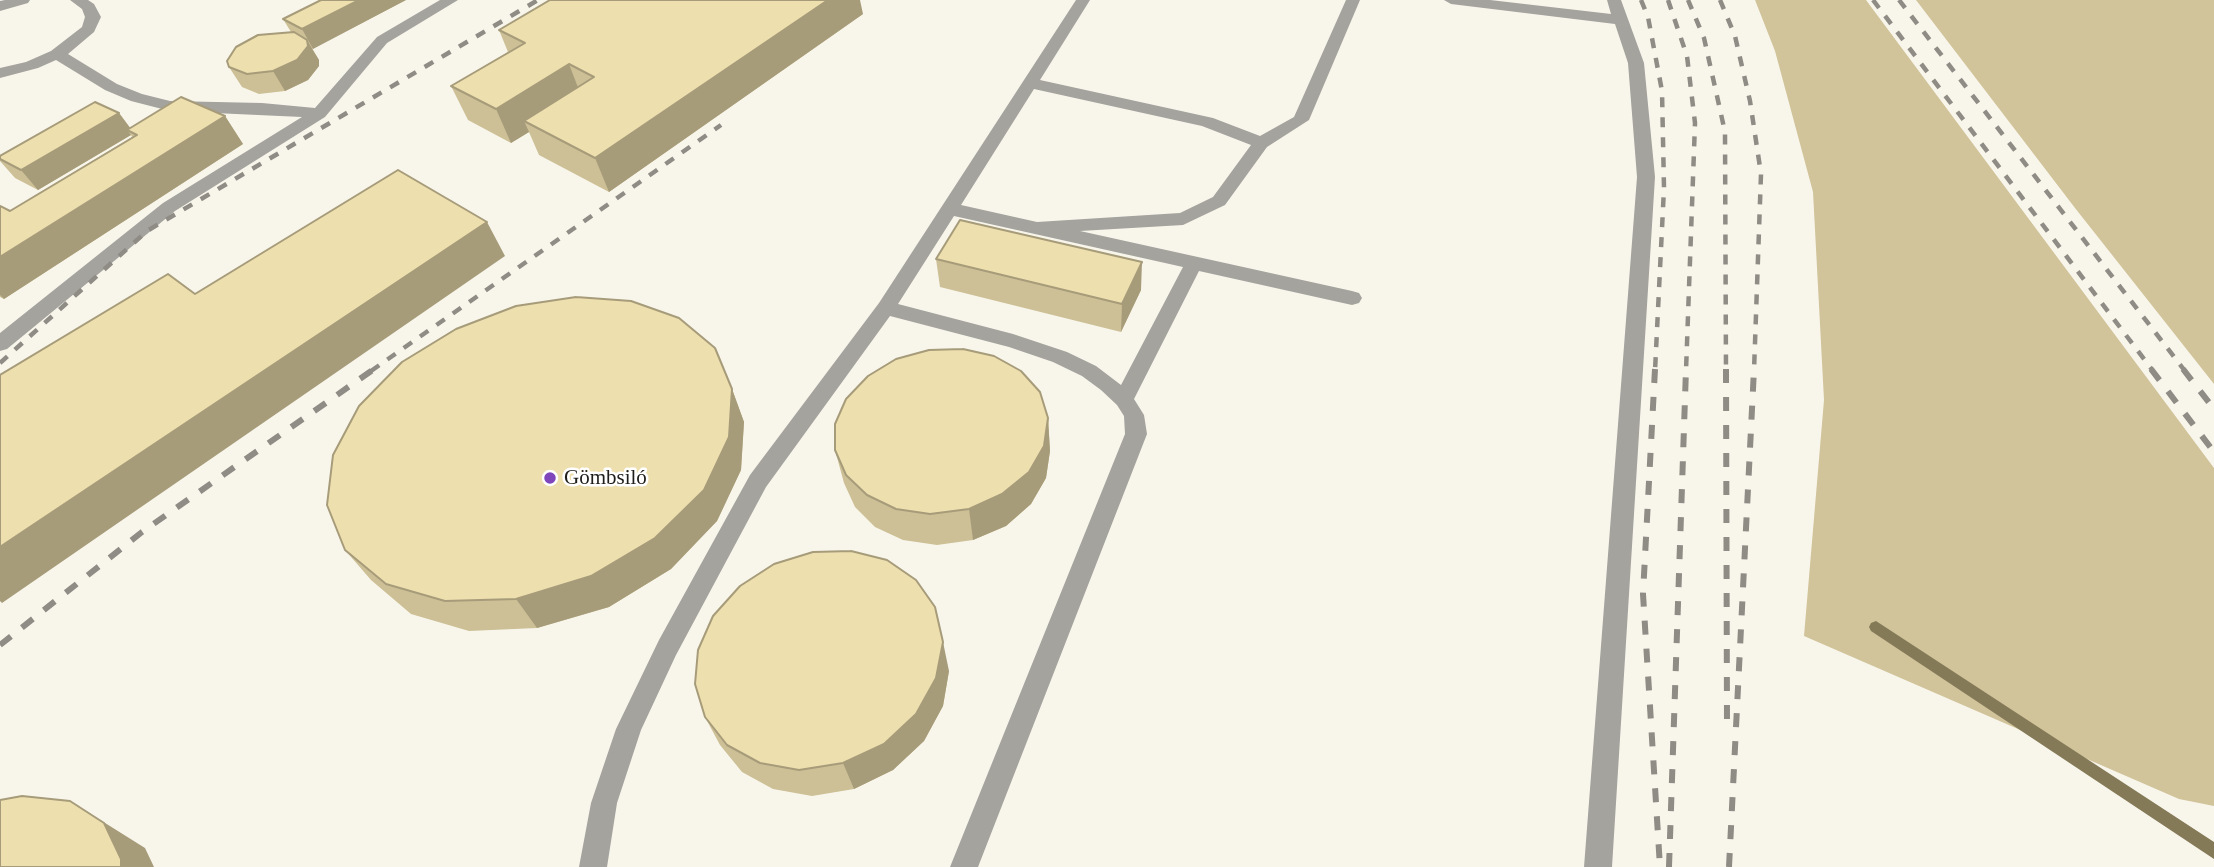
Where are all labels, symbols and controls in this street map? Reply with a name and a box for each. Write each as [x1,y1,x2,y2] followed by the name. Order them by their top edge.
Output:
[564,465,647,491] place label: Gömbsiló
[542,470,558,486] marker: Gömbsiló

